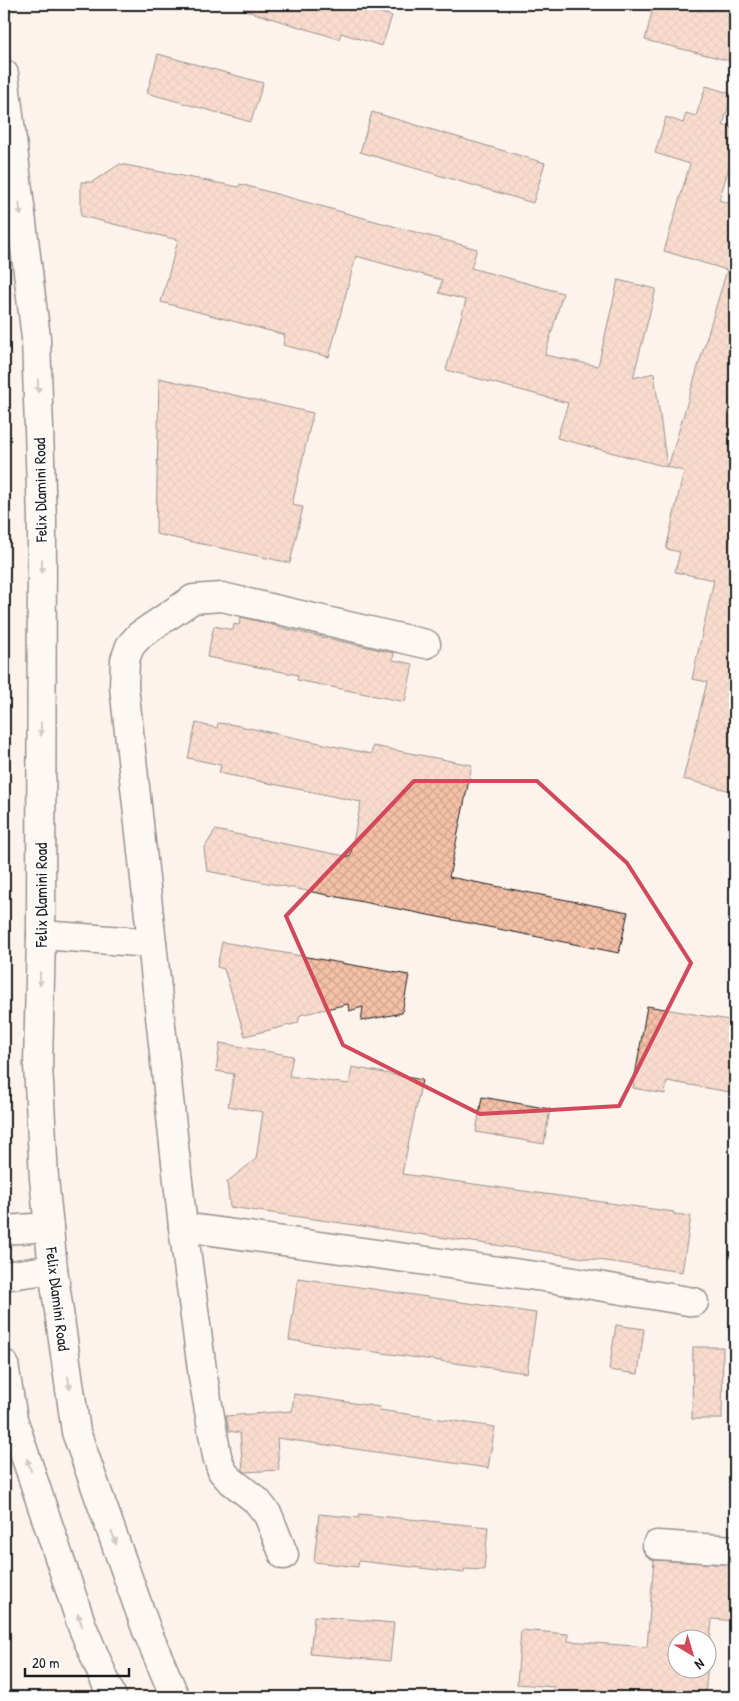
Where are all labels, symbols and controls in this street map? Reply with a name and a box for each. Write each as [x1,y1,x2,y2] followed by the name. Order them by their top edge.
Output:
[16,201,24,217] one-way arrow
[34,379,42,395] one-way arrow
[28,438,52,543] street label: Felix Dlamini Road
[38,559,46,575] one-way arrow
[37,721,45,737] one-way arrow
[30,843,52,948] street label: Felix Dlamini Road
[36,971,44,987] one-way arrow
[41,1245,75,1352] street label: Felix Dlamini Road
[65,1375,73,1391] one-way arrow
[25,1458,32,1473] one-way arrow
[110,1531,118,1546] one-way arrow
[76,1612,83,1627] one-way arrow
[666,1628,716,1678] north arrow
[25,1646,129,1678] scale bar
[32,1652,59,1673] text: 20 m
[691,1655,709,1675] text: N

